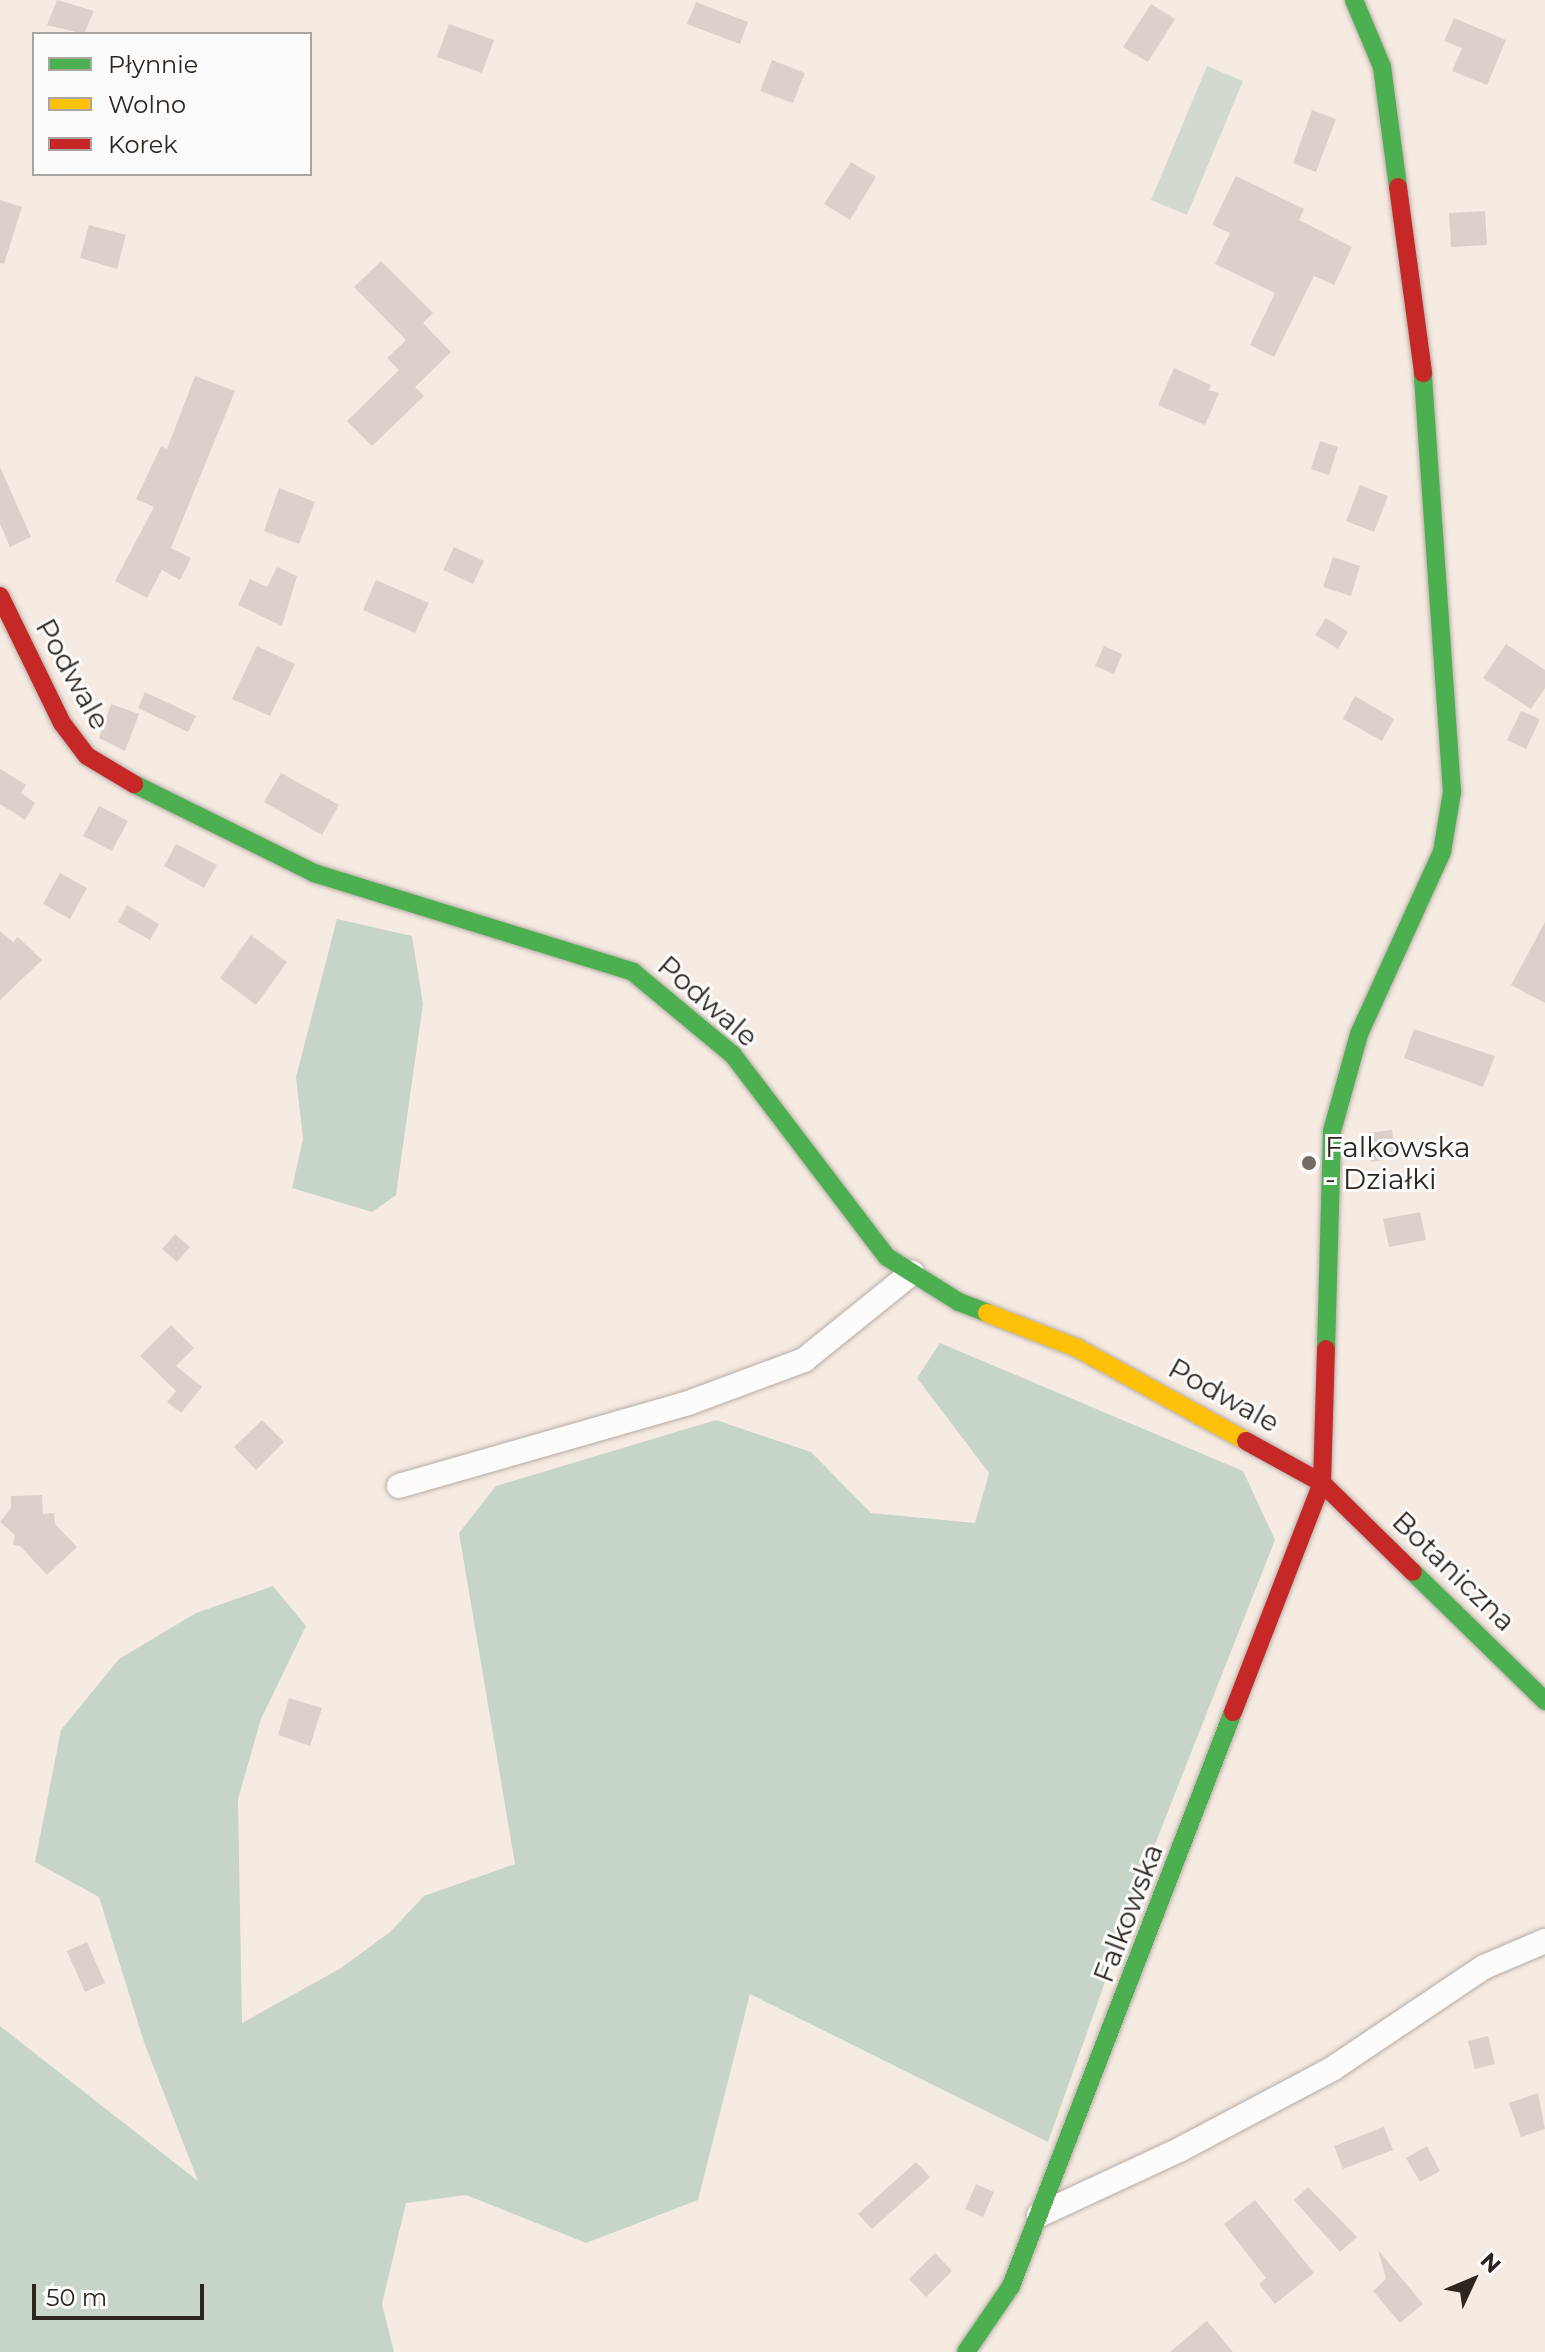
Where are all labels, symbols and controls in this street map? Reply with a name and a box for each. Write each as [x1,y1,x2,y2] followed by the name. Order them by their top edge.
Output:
[32,32,312,176] legend
[108,50,198,79] text: Płynnie
[108,90,186,119] text: Wolno
[108,130,178,159] text: Korek
[29,613,117,735] street label: Podwale
[651,949,765,1053] street label: Podwale
[1325,1130,1471,1196] place label: Falkowska - Działki
[1300,1154,1318,1172] marker: Falkowska - Działki
[1163,1351,1285,1439] street label: Podwale
[1386,1504,1522,1638] street label: Botaniczna
[1086,1839,1170,1987] street label: Falkowska
[1433,2240,1513,2320] north arrow
[1475,2247,1507,2279] text: N
[36,2268,208,2318] scale bar
[46,2283,107,2312] text: 50 m

